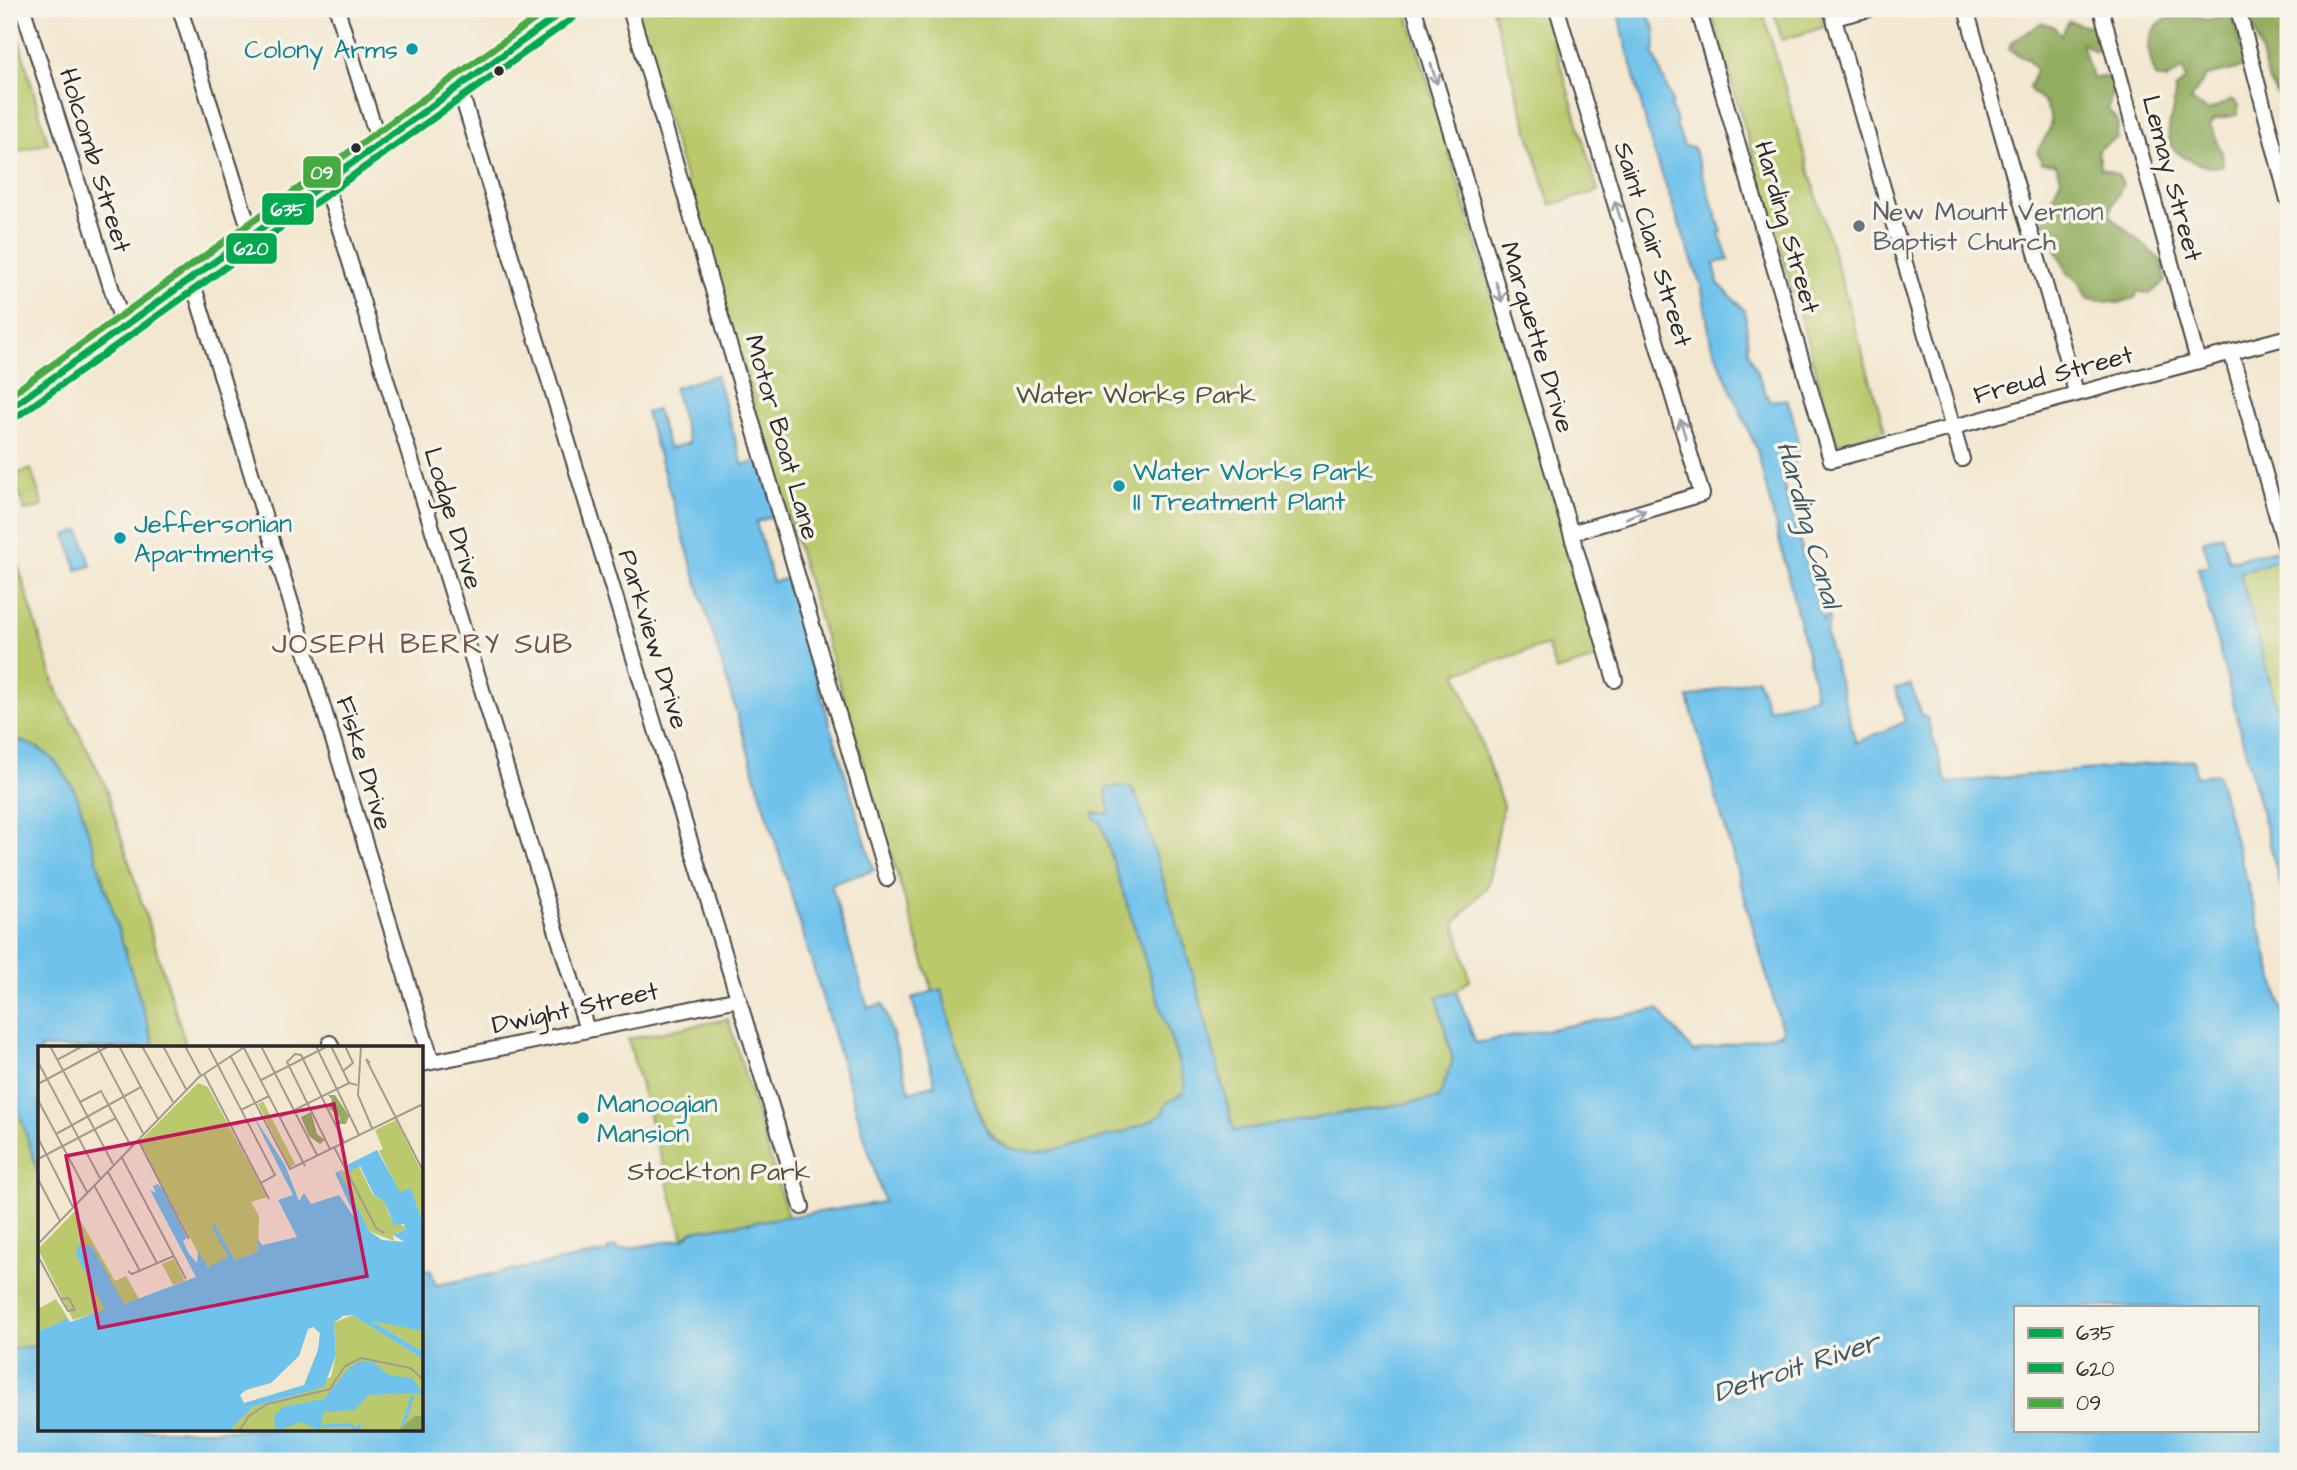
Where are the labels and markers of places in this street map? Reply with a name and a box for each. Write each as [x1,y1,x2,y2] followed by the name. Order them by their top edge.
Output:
[244,32,398,70] place label: Colony Arms
[404,41,420,57] marker: Colony Arms
[492,64,506,78] unlabelled marker
[349,141,363,155] unlabelled marker
[1873,194,2103,260] place label: New Mount Vernon Baptist Church
[1851,218,1867,234] marker: New Mount Vernon Baptist Church
[1133,454,1373,520] place label: Water Works Park II Treatment Plant
[1111,478,1127,494] marker: Water Works Park II Treatment Plant
[134,506,292,572] place label: Jeffersonian Apartments
[112,530,128,546] marker: Jeffersonian Apartments
[597,1086,718,1152] place label: Manoogian Mansion
[575,1110,591,1126] marker: Manoogian Mansion

